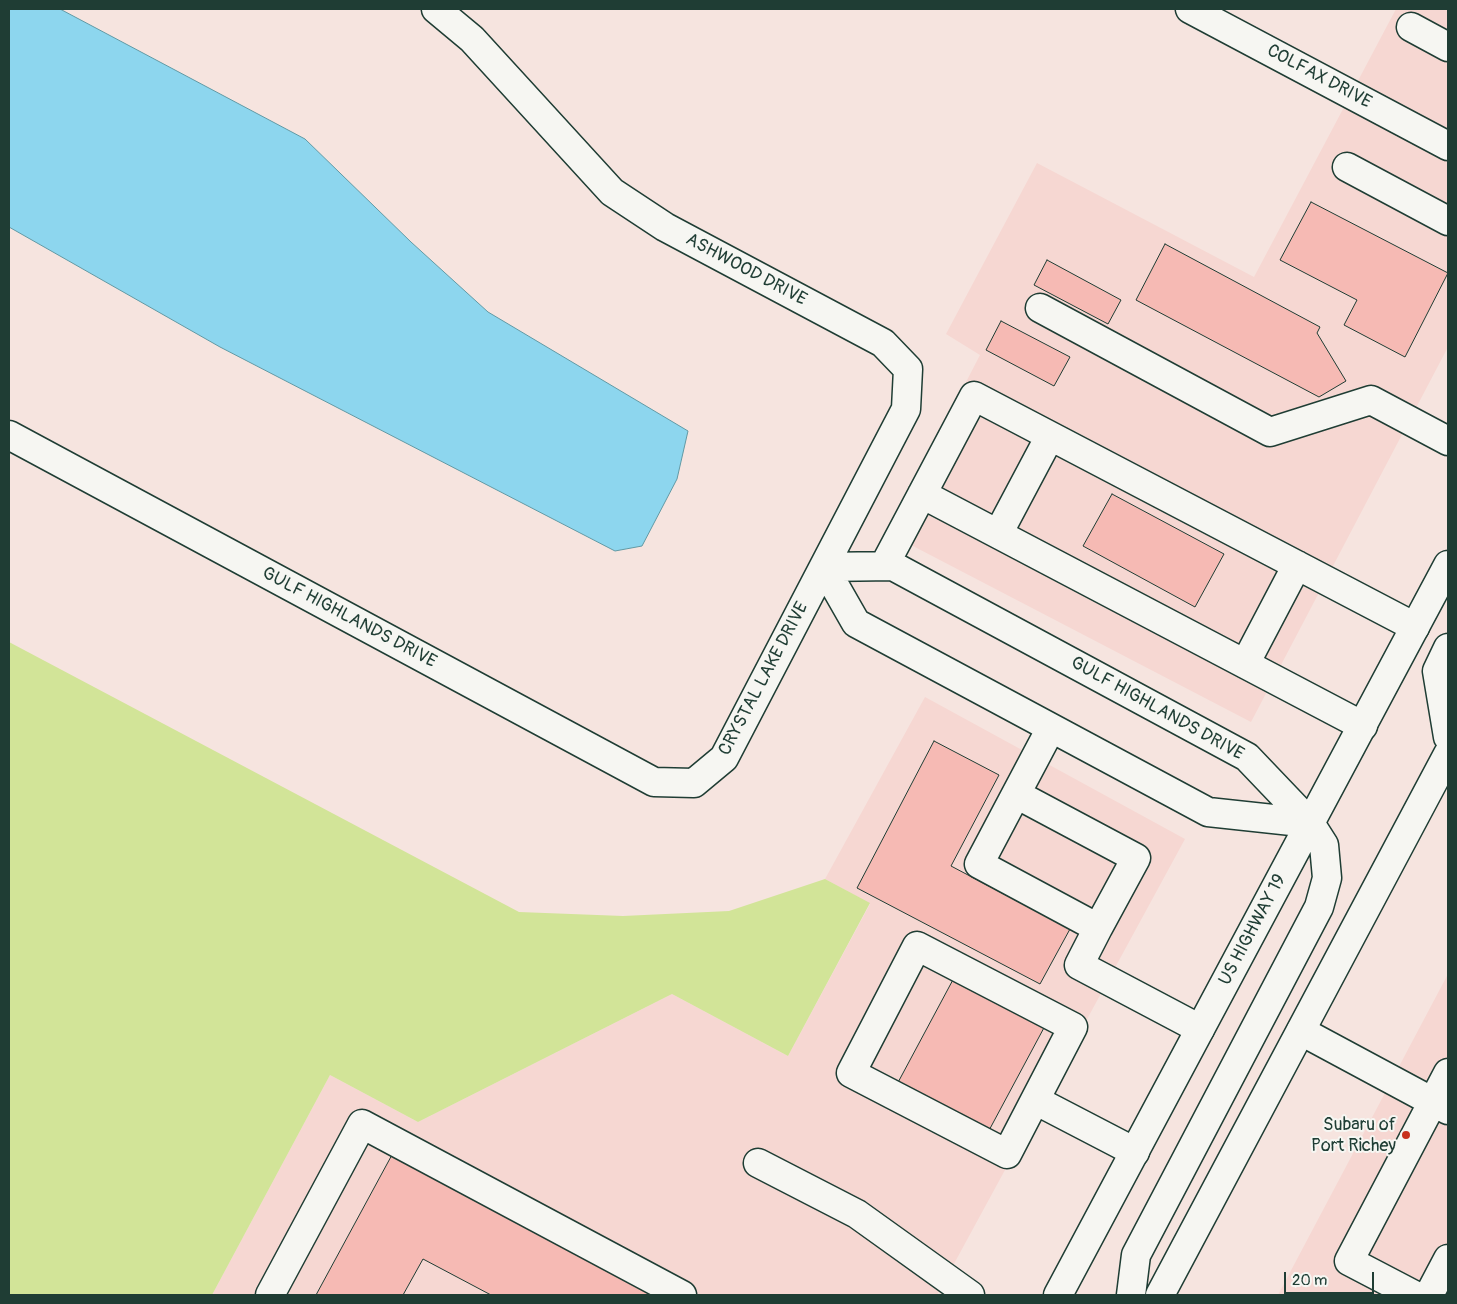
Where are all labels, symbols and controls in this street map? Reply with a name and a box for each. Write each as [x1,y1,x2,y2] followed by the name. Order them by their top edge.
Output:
[1263,40,1375,114] street label: COLFAX DRIVE
[682,229,810,311] street label: ASHWOOD DRIVE
[258,563,440,673] street label: GULF HIGHLANDS DRIVE
[714,599,814,759] street label: CRYSTAL LAKE DRIVE
[1067,652,1247,766] street label: GULF HIGHLANDS DRIVE
[1215,871,1291,989] street label: US HIGHWAY 19
[1311,1114,1396,1156] place label: Subaru of Port Richey
[1400,1129,1412,1141] marker: Subaru of Port Richey
[1287,1262,1377,1294] scale bar
[1292,1271,1327,1290] text: 20 m

